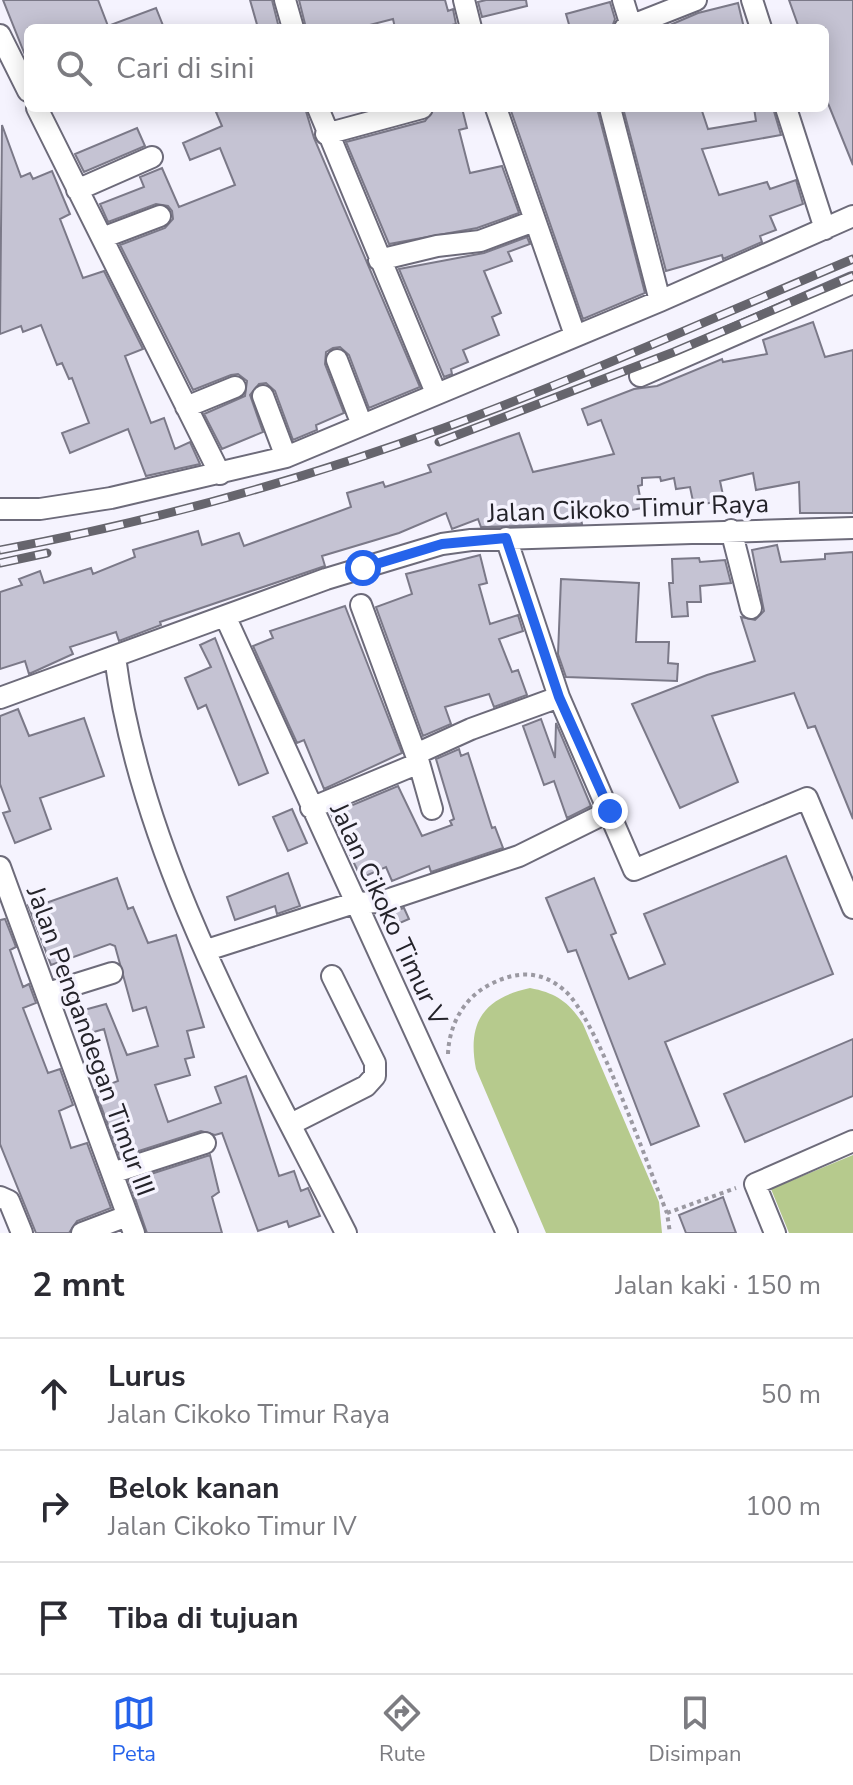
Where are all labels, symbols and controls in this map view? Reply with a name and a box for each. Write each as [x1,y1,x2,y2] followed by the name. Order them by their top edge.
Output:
[24,24,829,112] search box
[52,46,96,90] icon: search
[116,48,255,89] text: Cari di sini
[485,486,770,531] street label: Jalan Cikoko Timur Raya
[345,550,381,586] route start
[592,793,628,829] route end
[321,796,456,1031] street label: Jalan Cikoko Timur V
[18,880,163,1201] street label: Jalan Pengandegan Timur III
[32,1262,124,1308] text: 2 mnt
[615,1268,821,1303] text: Jalan kaki · 150 m
[108,1356,186,1397] text: Lurus
[32,1372,76,1416] icon: ahead
[761,1377,821,1412] text: 50 m
[108,1397,390,1432] text: Jalan Cikoko Timur Raya
[108,1468,280,1509] text: Belok kanan
[32,1484,76,1528] icon: right
[745,1489,821,1524] text: 100 m
[108,1509,357,1544] text: Jalan Cikoko Timur IV
[32,1596,76,1640] icon: arrive
[108,1598,299,1639] text: Tiba di tujuan
[112,1691,156,1769] tab: Peta
[379,1691,425,1769] tab: Rute
[649,1691,741,1769] tab: Disimpan

